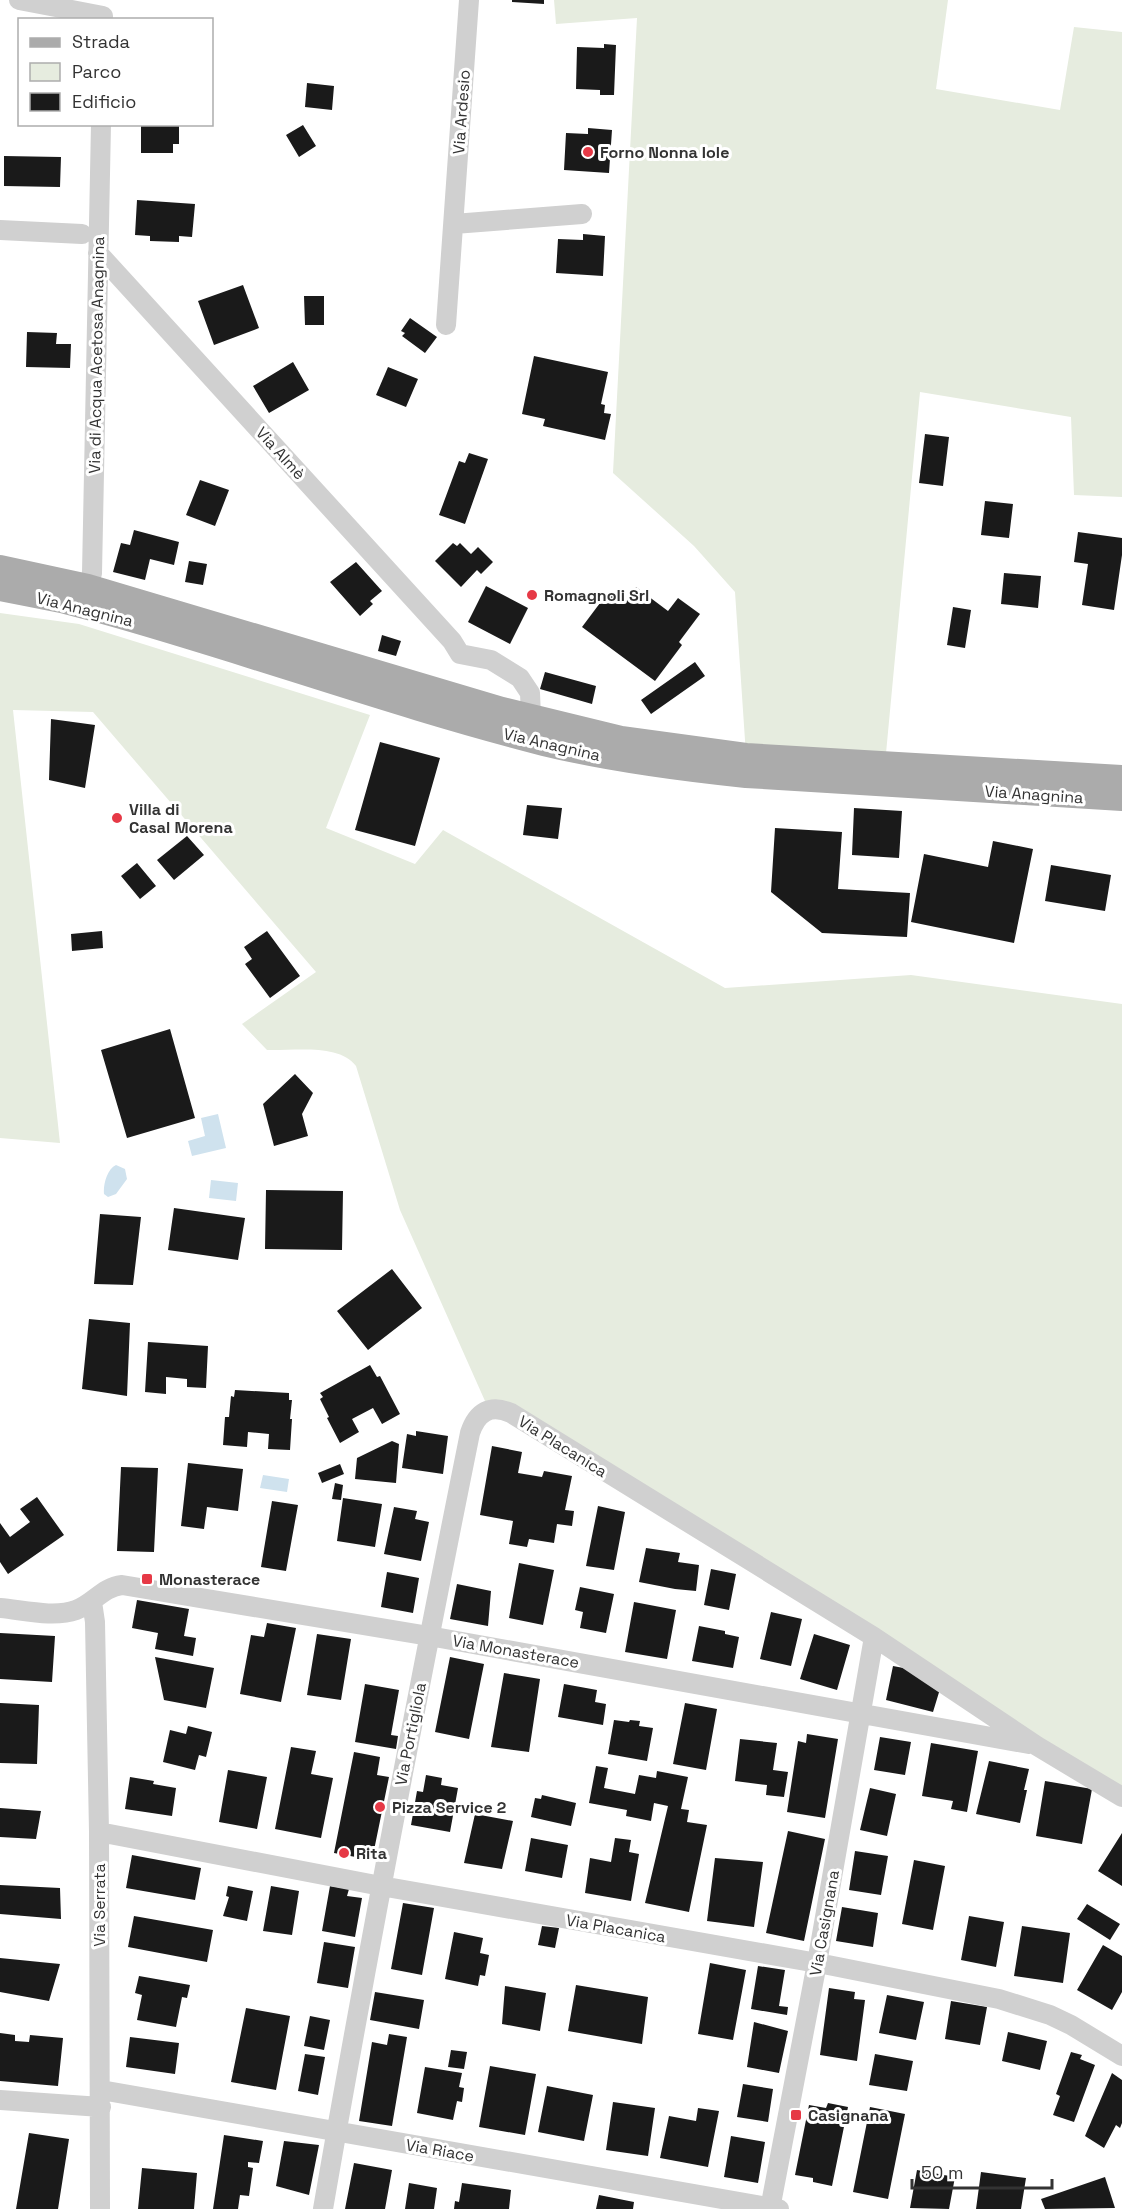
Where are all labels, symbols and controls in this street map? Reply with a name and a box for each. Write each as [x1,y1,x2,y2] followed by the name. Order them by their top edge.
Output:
[18,18,213,126] legend
[72,30,130,53] text: Strada
[72,60,121,83] text: Parco
[448,69,475,155] street label: Via Ardesio
[72,90,136,113] text: Edificio
[600,142,729,163] place label: Forno Nonna Iole
[581,145,595,159] marker: Forno Nonna Iole
[84,236,109,474] street label: Via di Acqua Acetosa Anagnina
[251,422,310,484] street label: Via Almè
[544,585,649,606] place label: Romagnoli Srl
[34,587,135,632] street label: Via Anagnina
[525,588,539,602] marker: Romagnoli Srl
[501,723,602,766] street label: Via Anagnina
[984,781,1084,808] street label: Via Anagnina
[129,799,233,838] place label: Villa di Casal Morena
[110,811,124,825] marker: Villa di Casal Morena
[514,1411,611,1482] street label: Via Placanica
[159,1569,260,1590] place label: Monasterace
[140,1572,154,1586] marker: Monasterace
[451,1630,581,1673] street label: Via Monasterace
[390,1681,431,1788] street label: Via Portigliola
[392,1797,506,1818] place label: Pizza Service 2
[373,1800,387,1814] marker: Pizza Service 2
[356,1843,387,1864] place label: Rita
[337,1846,351,1860] marker: Rita
[89,1863,110,1947] street label: Via Serrata
[805,1868,844,1978] street label: Via Casignana
[564,1909,667,1948] street label: Via Placanica
[808,2105,889,2126] place label: Casignana
[789,2108,803,2122] marker: Casignana
[404,2134,476,2167] street label: Via Riace
[912,2152,1052,2190] scale bar
[921,2161,963,2184] text: 50 m

